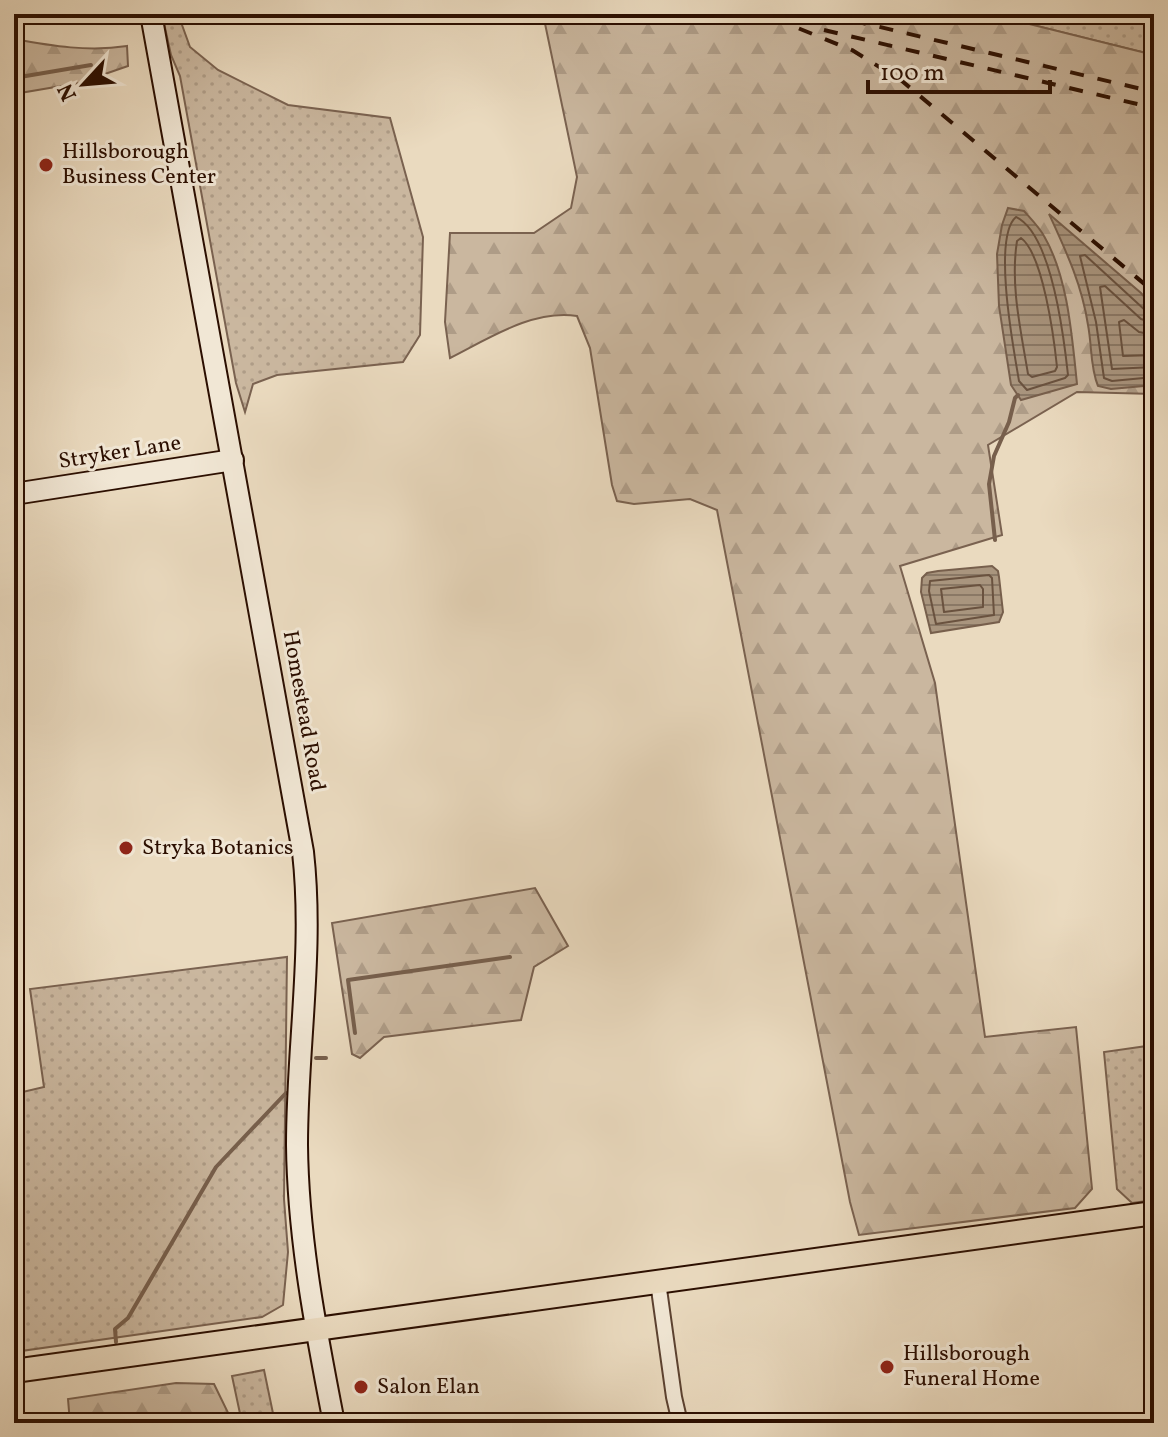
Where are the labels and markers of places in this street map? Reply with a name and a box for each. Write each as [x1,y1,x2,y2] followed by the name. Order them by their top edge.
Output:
[62,137,216,193] place label: Hillsborough Business Center
[37,156,55,174] marker: Hillsborough Business Center
[142,833,293,864] place label: Stryka Botanics
[117,839,135,857] marker: Stryka Botanics
[903,1339,1040,1395] place label: Hillsborough Funeral Home
[878,1358,896,1376] marker: Hillsborough Funeral Home
[377,1372,480,1403] place label: Salon Elan
[352,1378,370,1396] marker: Salon Elan

